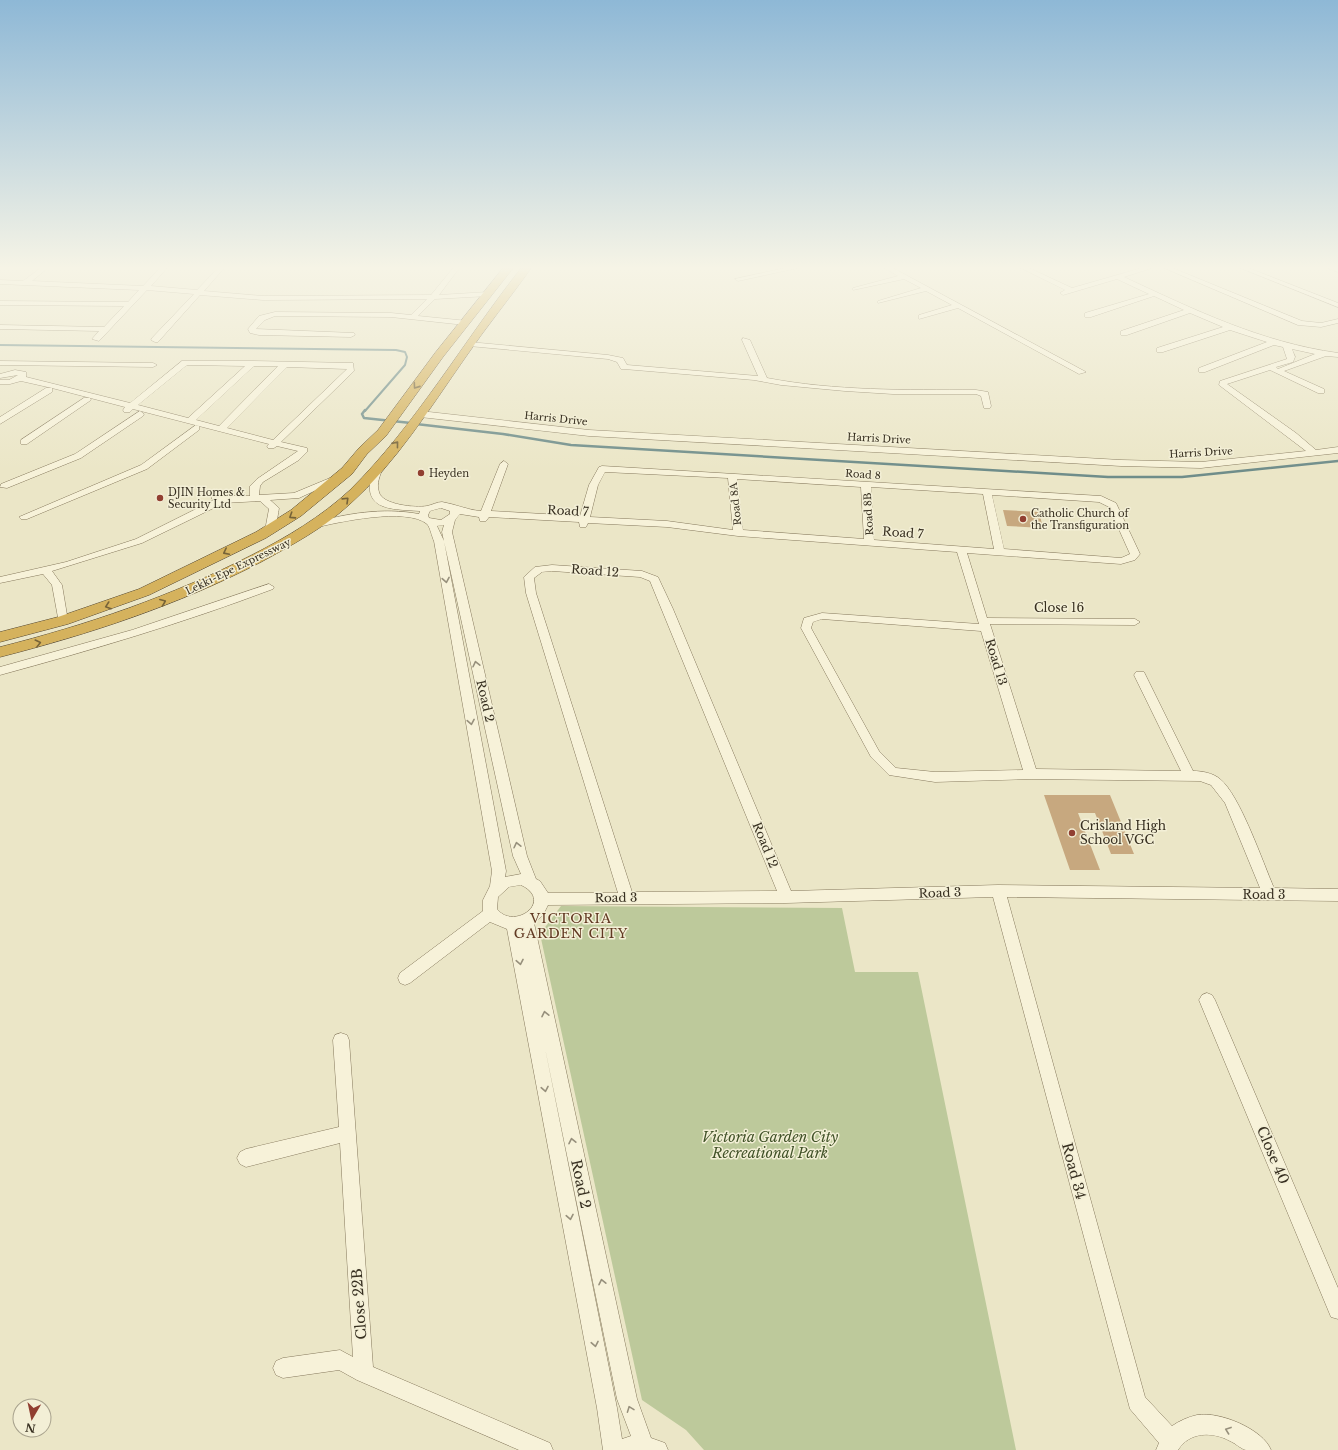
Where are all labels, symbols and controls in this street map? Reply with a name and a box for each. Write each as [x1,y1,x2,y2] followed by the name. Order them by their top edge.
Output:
[414,382,421,389] one-way arrow
[524,409,589,428] street label: Harris Drive
[847,430,911,447] street label: Harris Drive
[392,442,399,449] one-way arrow
[1169,444,1233,461] street label: Harris Drive
[429,467,469,480] place label: Heyden
[845,467,881,482] street label: Road 8
[416,468,426,478] marker: Heyden
[727,481,744,526] street label: Road 8A
[168,486,245,511] place label: DJIN Homes & Security Ltd
[861,492,876,536] street label: Road 8B
[155,493,165,503] marker: DJIN Homes & Security Ltd
[341,497,349,505] one-way arrow
[547,502,590,519] street label: Road 7
[1031,507,1131,532] place label: Catholic Church of the Transfiguration
[289,511,296,519] one-way arrow
[1018,514,1028,524] marker: Catholic Church of the Transfiguration
[882,524,925,541] street label: Road 7
[183,535,294,598] street label: Lekki-Epe Expressway
[223,548,230,555] one-way arrow
[571,561,620,580] street label: Road 12
[441,577,450,583] one-way arrow
[159,598,166,606] one-way arrow
[1034,600,1084,615] street label: Close 16
[104,601,111,609] one-way arrow
[982,637,1011,687] street label: Road 13
[35,639,41,647] one-way arrow
[473,660,481,667] one-way arrow
[473,678,498,723] street label: Road 2
[467,718,475,725] one-way arrow
[1080,818,1166,847] place label: Crisland High School VGC
[749,820,781,870] street label: Road 12
[1067,828,1077,838] marker: Crisland High School VGC
[514,842,522,848] one-way arrow
[918,884,962,901] street label: Road 3
[1243,887,1285,902] street label: Road 3
[594,890,638,905] street label: Road 3
[514,910,628,942] district label: VICTORIA GARDEN CITY
[515,958,524,965] one-way arrow
[542,1011,550,1017] one-way arrow
[540,1086,549,1092] one-way arrow
[1253,1123,1293,1187] street label: Close 40
[702,1128,839,1162] park label: Victoria Garden City Recreational Park
[569,1138,577,1144] one-way arrow
[1058,1141,1090,1201] street label: Road 34
[567,1158,595,1210] street label: Road 2
[565,1214,574,1220] one-way arrow
[348,1268,370,1340] street label: Close 22B
[598,1279,606,1285] one-way arrow
[590,1341,599,1347] one-way arrow
[12,1398,52,1438] north arrow
[627,1405,635,1412] one-way arrow
[24,1420,37,1436] text: N
[1224,1426,1231,1434] one-way arrow

